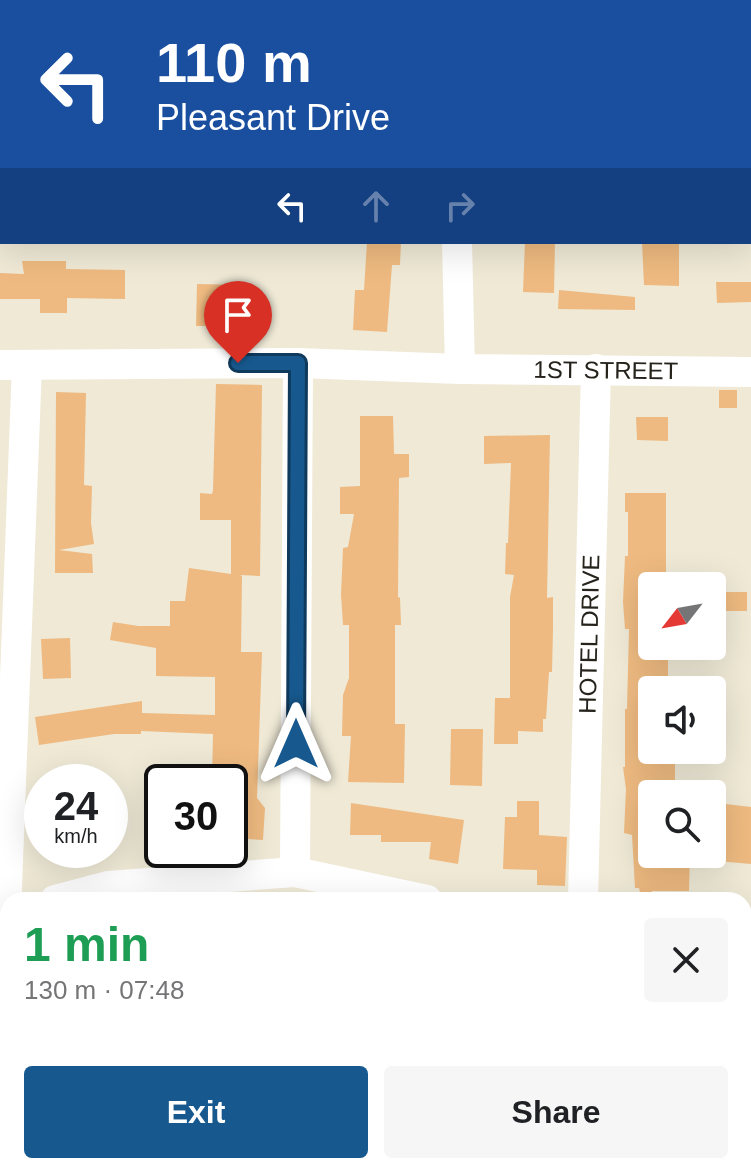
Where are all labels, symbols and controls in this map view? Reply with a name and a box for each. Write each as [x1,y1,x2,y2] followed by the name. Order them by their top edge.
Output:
[156,31,312,94] text: 110 m
[24,32,128,136] icon: left
[156,97,390,138] text: Pleasant Drive
[270,184,314,228] icon: left
[354,184,398,228] icon: ahead
[438,184,482,228] icon: right
[204,281,272,363] pin
[216,293,260,337] icon: arrive
[533,356,679,384] street label: 1ST STREET
[574,554,604,714] street label: HOTEL DRIVE
[638,572,726,660] north arrow
[638,572,726,868] map controls
[638,676,726,764] button: sound
[254,702,338,786] position arrow
[144,764,248,868] speed limit sign: 30
[638,780,726,868] button: search
[54,784,98,828] text: 24
[54,825,98,847] text: km/h
[24,918,149,971] text: 1 min
[644,918,728,1002] button: close
[24,975,184,1005] text: 130 m · 07:48
[24,1066,368,1158] button: Exit
[384,1066,728,1158] button: Share

